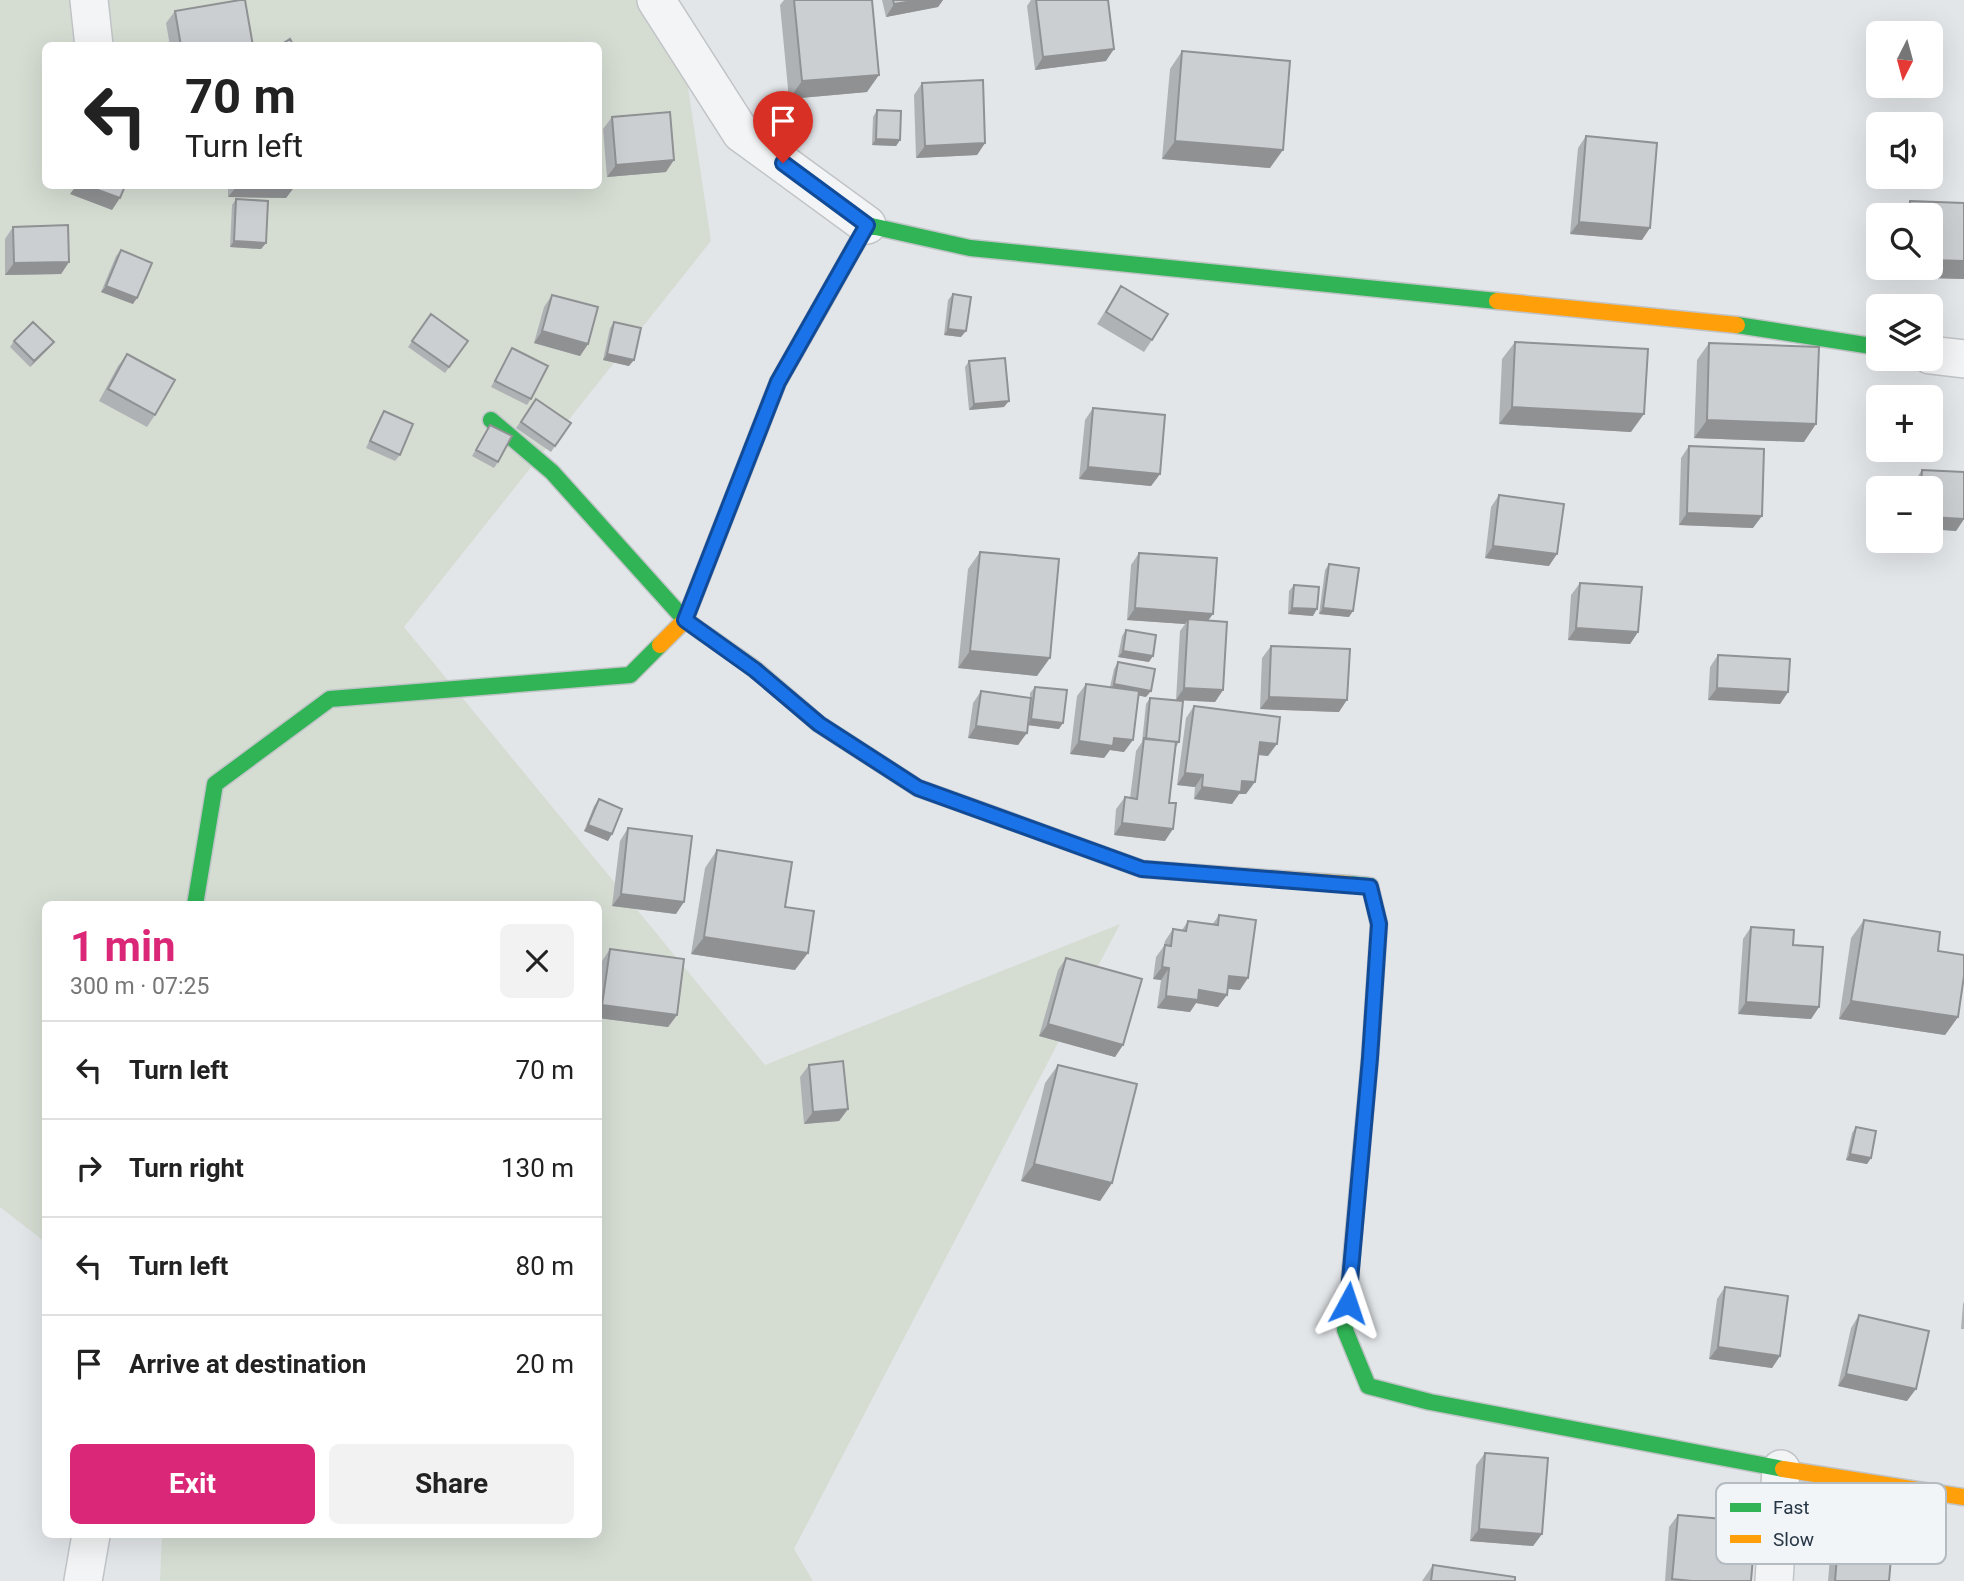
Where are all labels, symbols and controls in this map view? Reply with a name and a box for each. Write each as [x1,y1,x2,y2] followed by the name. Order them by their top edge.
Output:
[1866,21,1942,98] north arrow
[1866,21,1943,553] map controls
[185,68,296,125] text: 70 m
[70,70,161,161] icon: left
[753,91,813,163] pin
[764,102,802,140] icon: arrive
[1866,112,1943,189] button: sound
[185,127,303,165] text: Turn left
[1866,203,1943,280] button: search
[1866,294,1943,371] button: layers
[1866,385,1943,462] button: +
[1866,476,1943,553] button: −
[70,922,176,971] text: 1 min
[500,924,574,998] button: close
[70,973,209,1000] text: 300 m · 07:25
[70,1051,108,1089] icon: left
[129,1055,228,1085] text: Turn left
[516,1055,574,1085] text: 70 m
[70,1149,108,1187] icon: right
[129,1153,244,1183] text: Turn right
[501,1153,574,1183] text: 130 m
[70,1247,108,1285] icon: left
[129,1251,228,1281] text: Turn left
[516,1251,574,1281] text: 80 m
[1311,1266,1385,1340] position arrow
[70,1345,108,1383] icon: arrive
[129,1349,366,1379] text: Arrive at destination
[516,1349,574,1379] text: 20 m
[70,1444,315,1524] button: Exit
[329,1444,574,1524] button: Share
[1716,1483,1946,1564] legend
[1773,1496,1810,1519] text: Fast
[1773,1528,1814,1551] text: Slow

